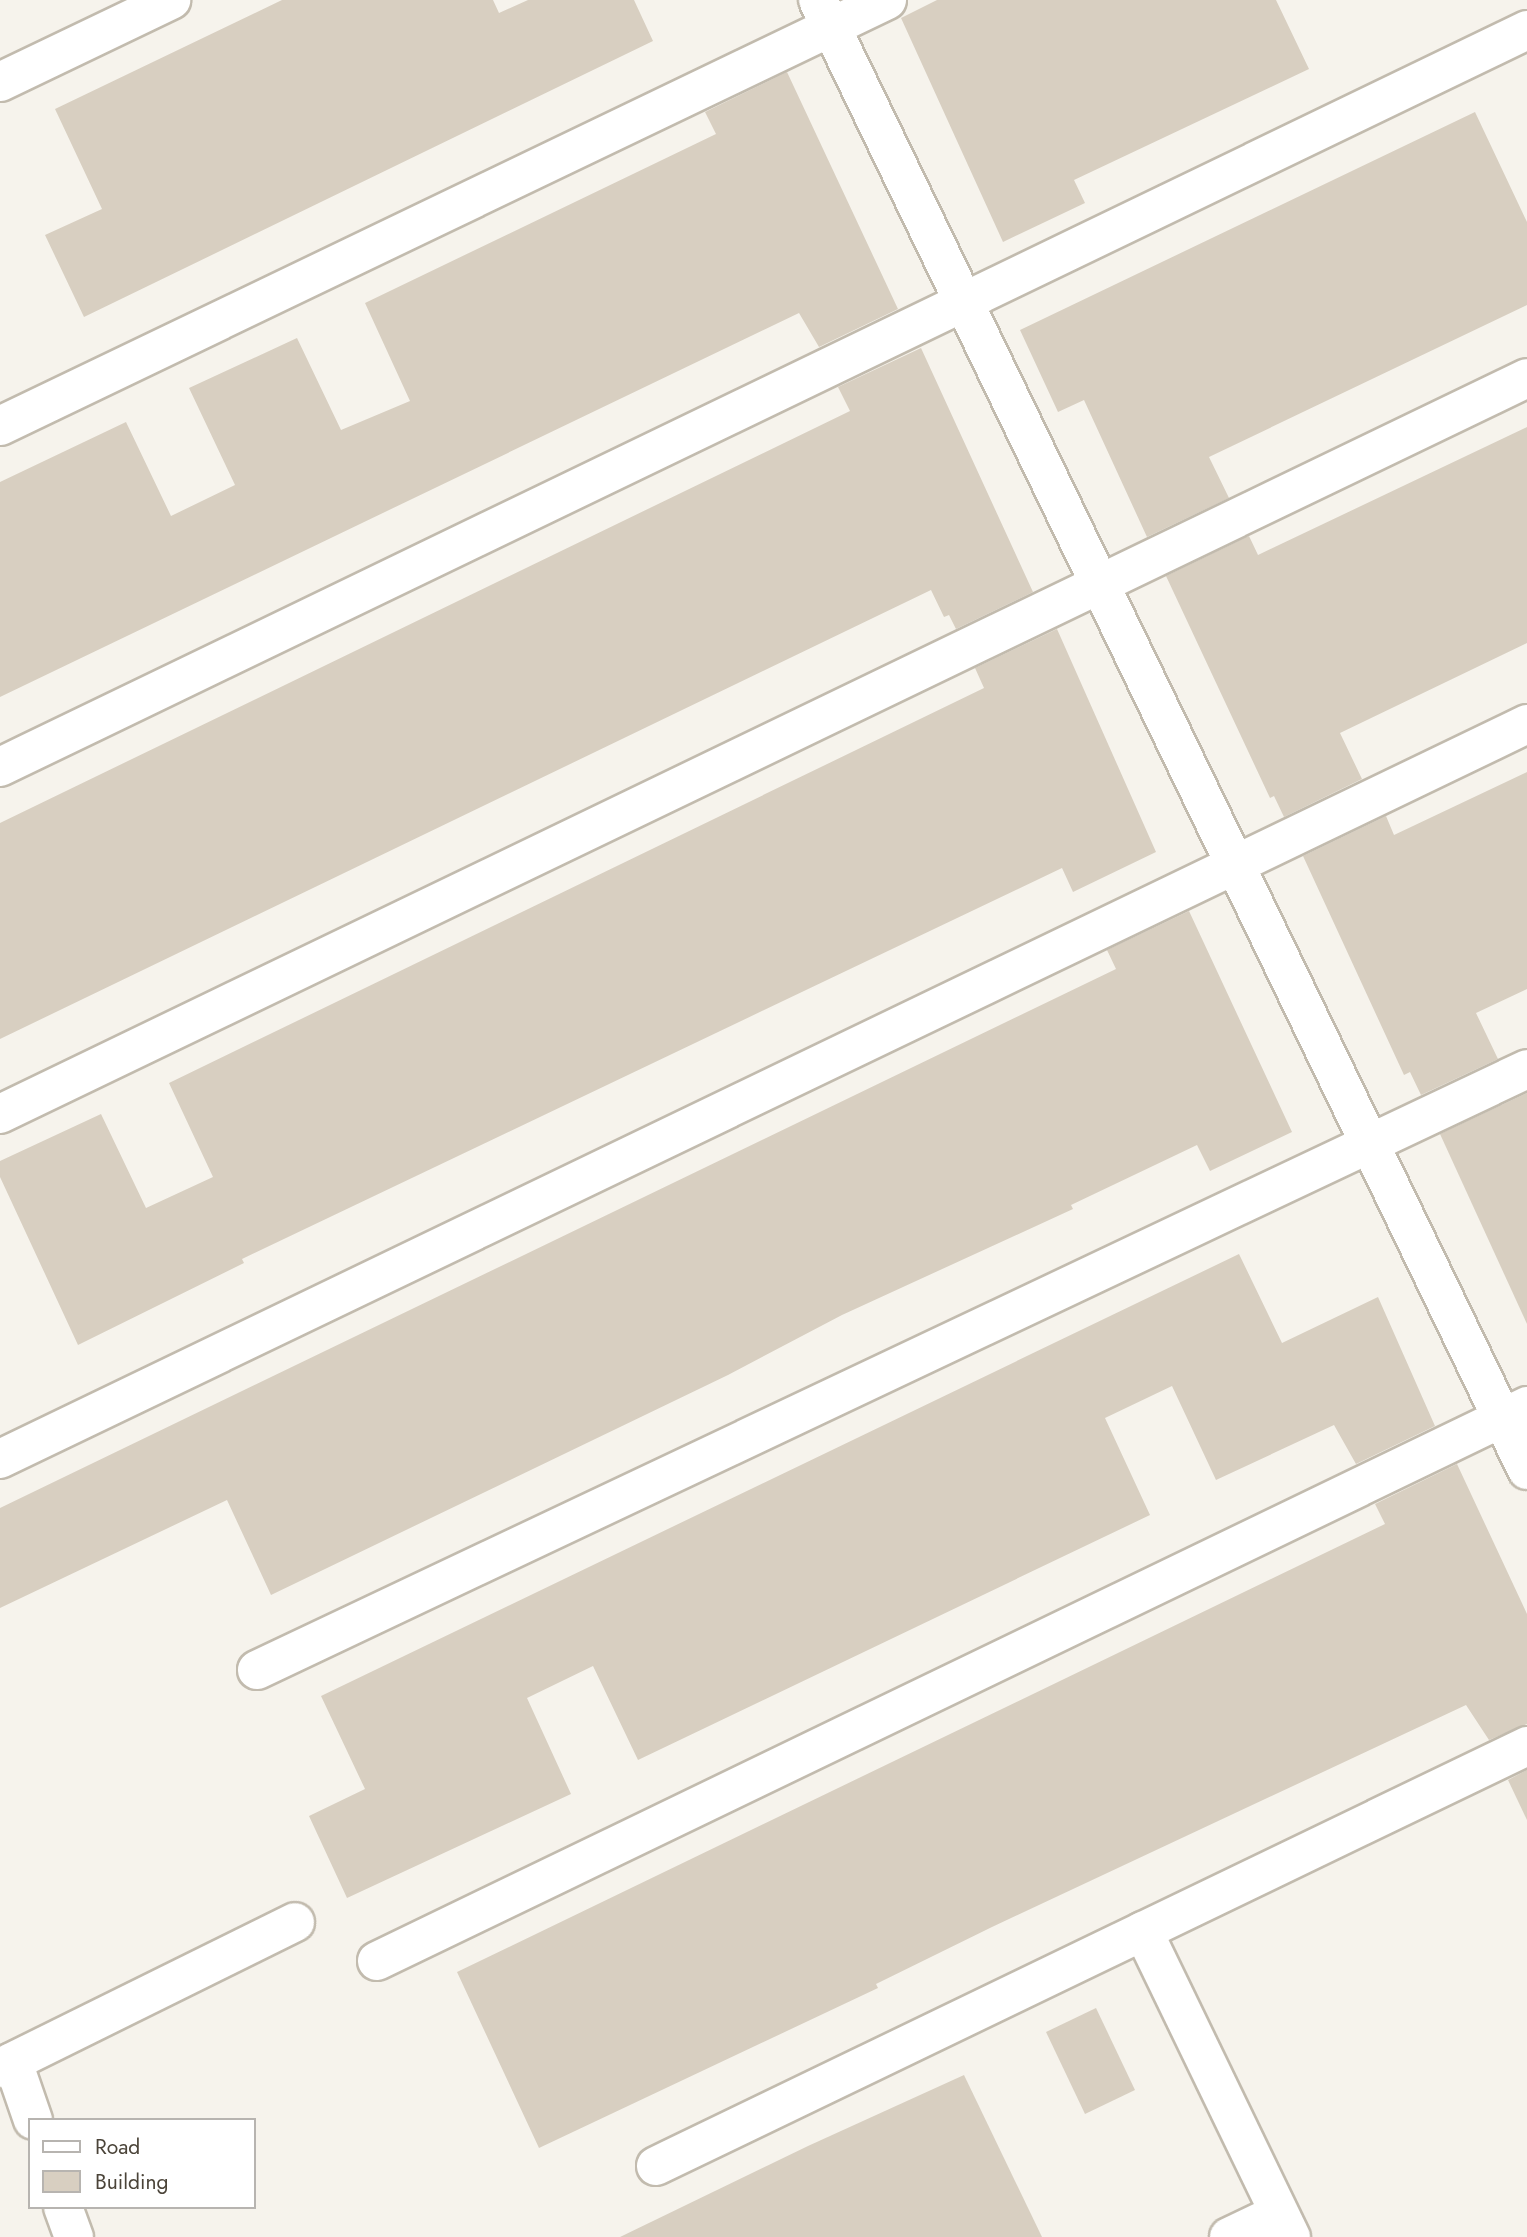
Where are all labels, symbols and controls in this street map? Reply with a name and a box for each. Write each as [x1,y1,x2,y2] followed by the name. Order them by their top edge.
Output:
[28,2118,256,2209] legend
[95,2132,140,2162] text: Road
[95,2167,168,2197] text: Building

